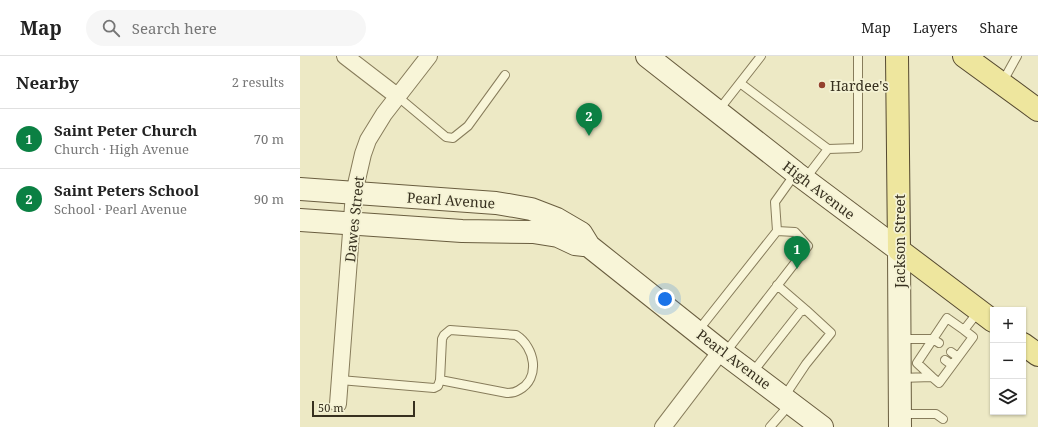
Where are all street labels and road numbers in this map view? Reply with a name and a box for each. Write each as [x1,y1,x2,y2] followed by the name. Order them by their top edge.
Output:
[779,157,859,223] street label: High Avenue
[340,175,368,263] street label: Dawes Street
[406,187,496,213] street label: Pearl Avenue
[890,194,909,289] street label: Jackson Street
[693,325,775,393] street label: Pearl Avenue

